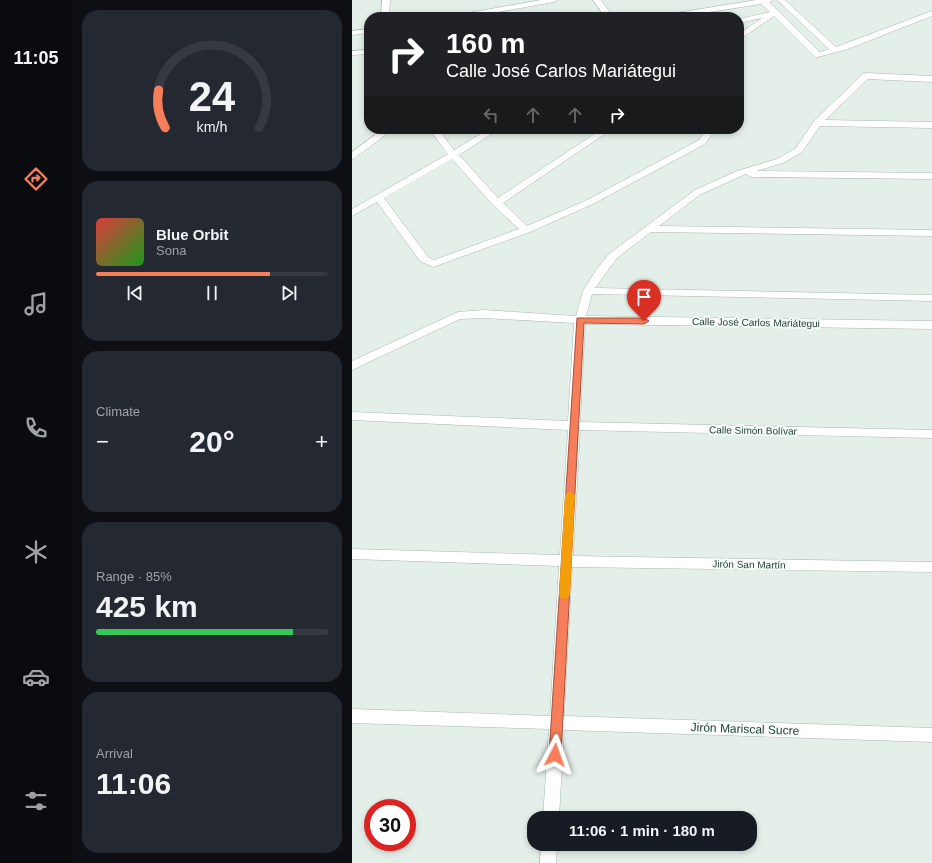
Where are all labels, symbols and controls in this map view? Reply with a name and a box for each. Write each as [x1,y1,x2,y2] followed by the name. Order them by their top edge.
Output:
[380,28,432,80] icon: right
[446,28,525,59] text: 160 m
[13,48,59,68] text: 11:05
[446,61,676,81] text: Calle José Carlos Mariátegui
[189,73,235,120] text: 24
[480,104,502,126] icon: left
[522,104,544,126] icon: ahead
[564,104,586,126] icon: ahead
[606,104,628,126] icon: right
[197,119,228,135] text: km/h
[22,165,50,193] icon: directions
[156,226,229,243] text: Blue Orbit
[156,243,186,258] text: Sona
[627,280,661,321] pin
[124,282,146,304] icon: previous
[201,282,223,304] icon: pause
[278,282,300,304] icon: next
[633,286,655,308] icon: arrive
[22,290,50,318] icon: music
[692,316,820,329] street label: Calle José Carlos Mariátegui
[96,404,140,419] text: Climate
[22,414,50,442] icon: phone
[709,424,798,437] street label: Calle Simón Bolívar
[189,425,235,458] text: 20°
[96,429,109,454] text: −
[315,429,328,454] text: +
[22,538,50,566] icon: climate
[712,558,786,571] street label: Jirón San Martín
[96,569,172,584] text: Range · 85%
[96,590,198,623] text: 425 km
[22,663,50,691] icon: car
[690,720,800,738] street label: Jirón Mariscal Sucre
[534,734,576,776] position arrow
[96,746,133,761] text: Arrival
[96,767,171,800] text: 11:06
[22,787,50,815] icon: filters
[364,799,416,851] speed limit sign: 30
[569,822,715,839] text: 11:06 · 1 min · 180 m

